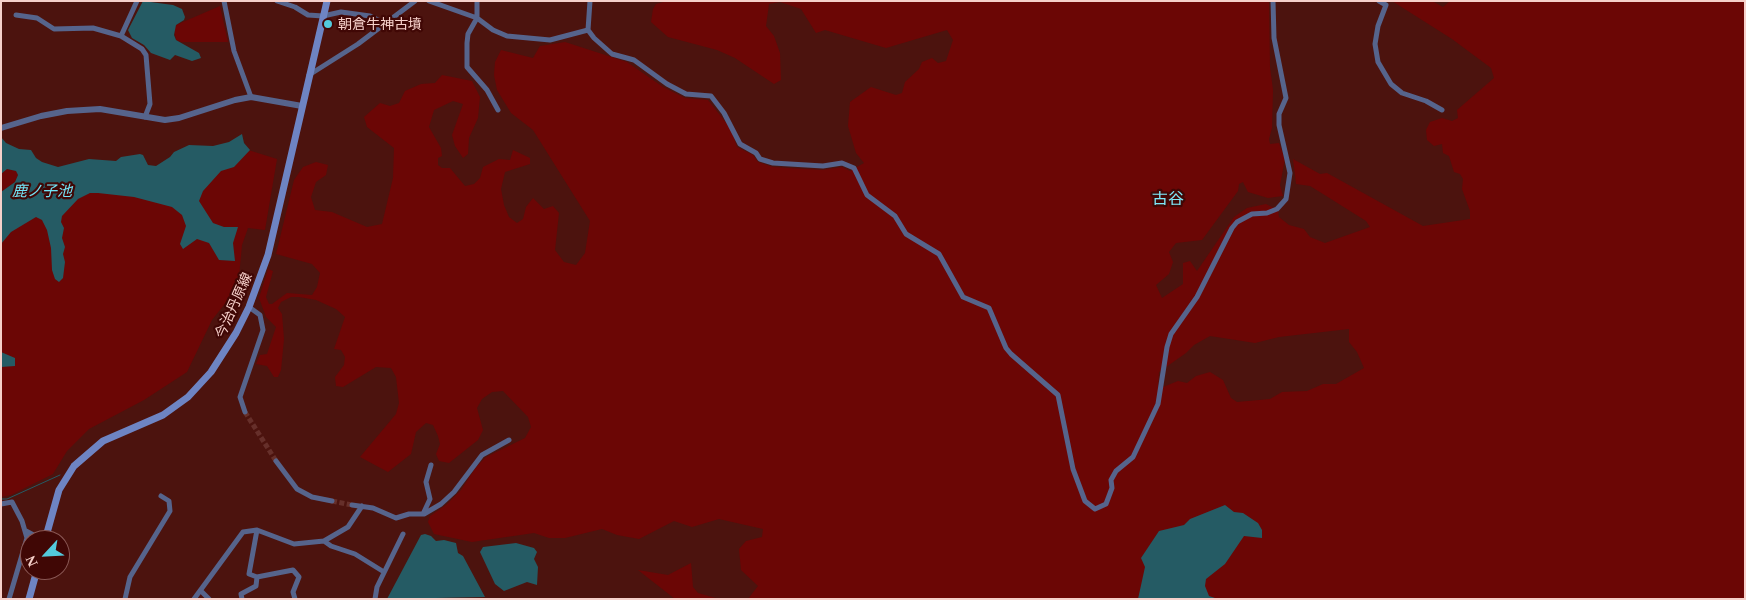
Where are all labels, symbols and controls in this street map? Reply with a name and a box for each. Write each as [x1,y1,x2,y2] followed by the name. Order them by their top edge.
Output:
[338,16,422,32] place label: 朝倉牛神古墳
[322,18,334,30] marker: 朝倉牛神古墳
[12,181,72,199] water label: 鹿ノ子池
[1152,188,1184,208] district label: 古谷
[211,270,255,340] street label: 今治丹原線
[20,530,70,580] north arrow
[23,553,41,569] text: N

